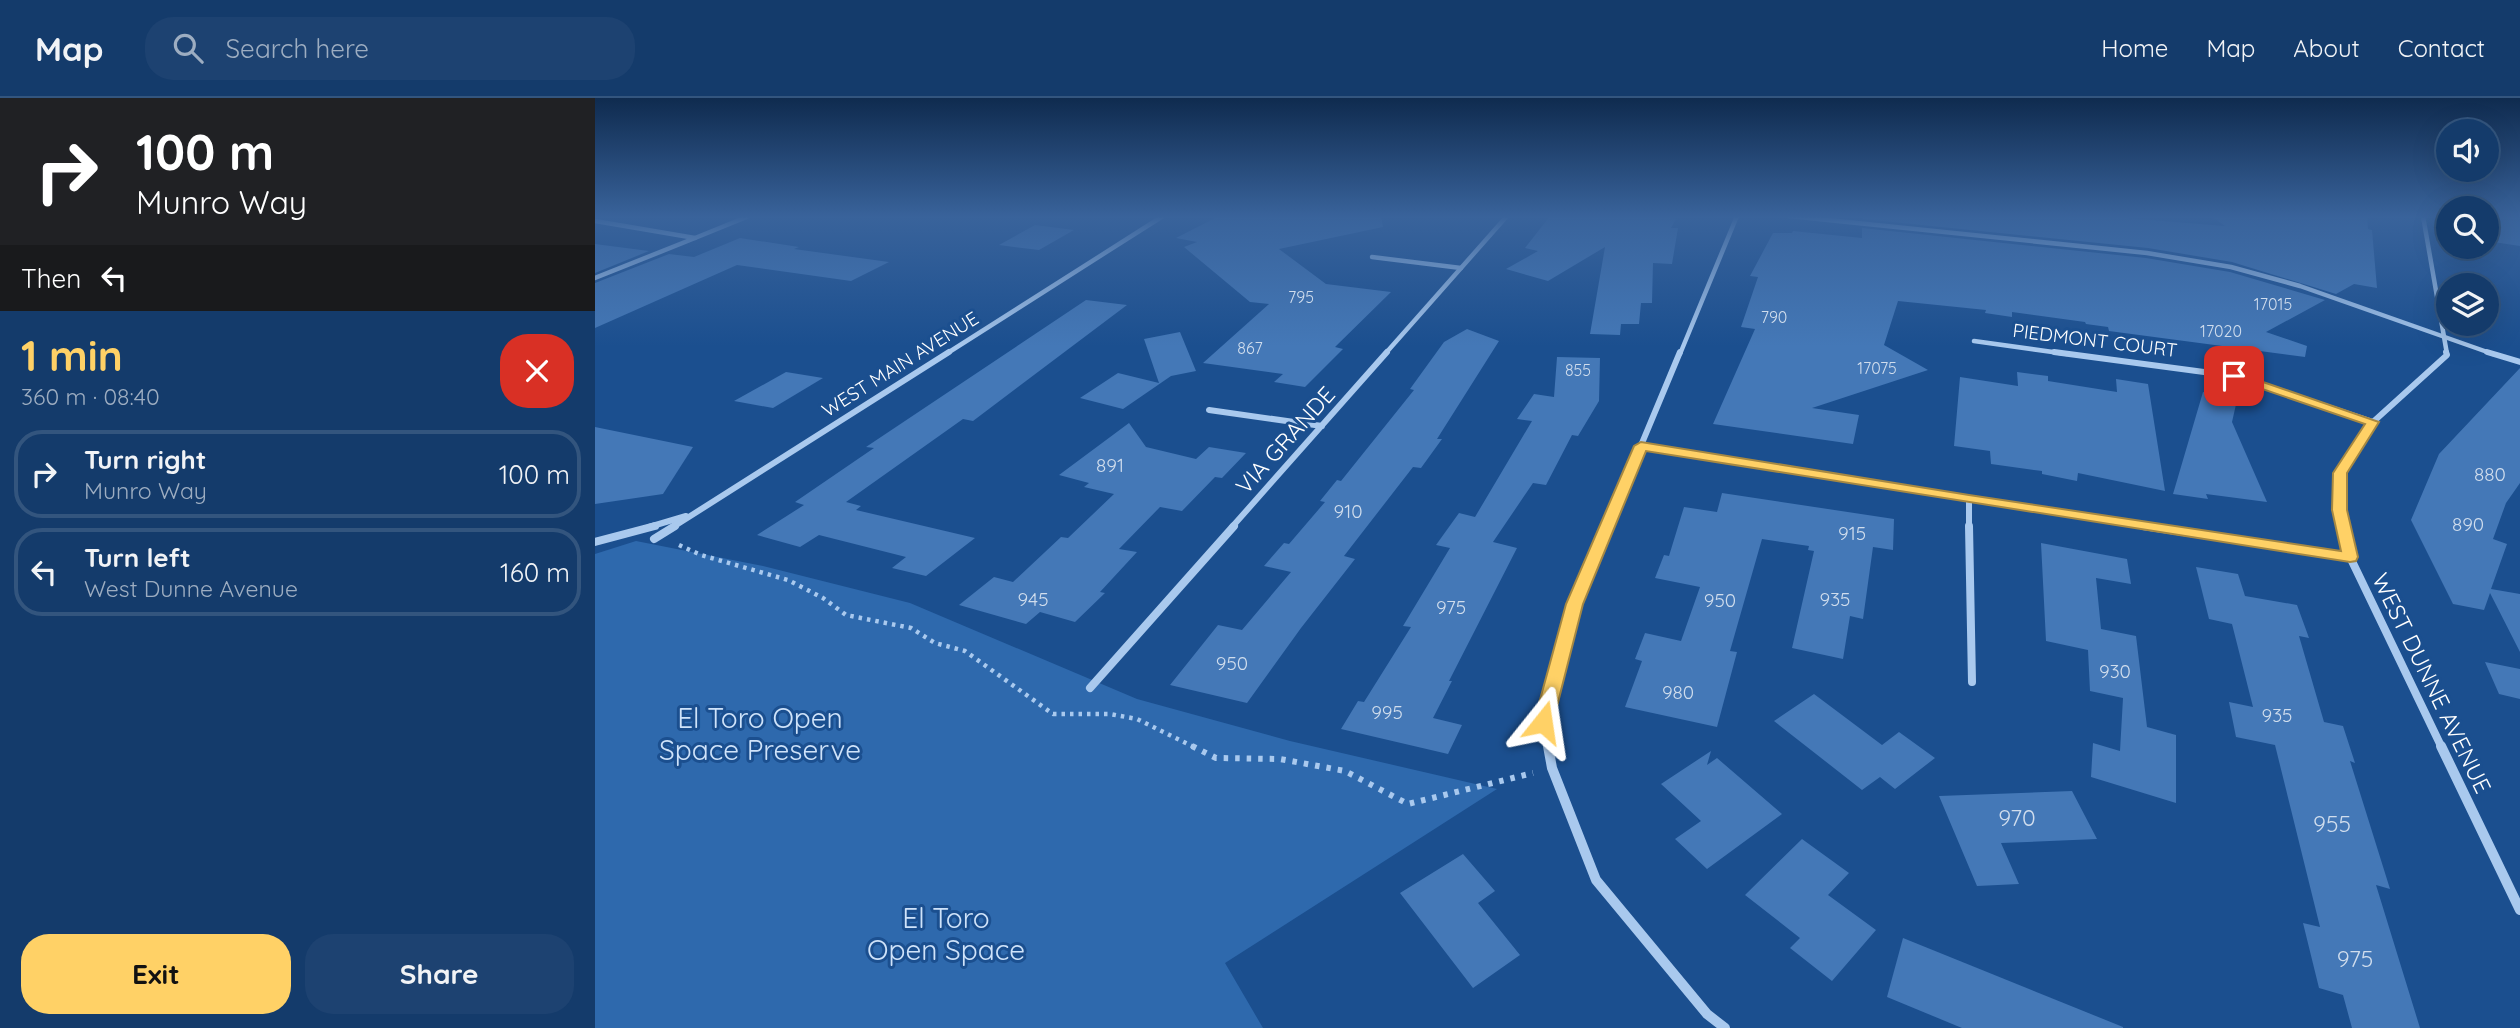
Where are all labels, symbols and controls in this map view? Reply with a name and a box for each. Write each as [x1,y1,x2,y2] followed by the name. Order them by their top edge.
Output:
[145,17,635,80] search box
[35,28,103,69] text: Map
[169,29,207,67] icon: search
[225,32,369,65] text: Search here
[2101,33,2168,63] text: Home
[2206,33,2255,63] text: Map
[2293,33,2360,63] text: About
[2398,33,2485,63] text: Contact
[2436,119,2499,336] map controls
[2436,119,2499,182] button: sound
[136,121,274,182] text: 100 m
[21,126,112,217] icon: right
[136,182,307,222] text: Munro Way
[2436,196,2499,259] button: search
[95,259,133,297] icon: left
[21,262,81,295] text: Then
[2436,273,2499,336] button: layers
[1288,287,1314,307] house number: 795
[2254,294,2292,314] house number: 17015
[817,306,983,422] street label: WEST MAIN AVENUE
[1761,307,1787,327] house number: 790
[2011,318,2179,362] street label: PIEDMONT COURT
[2200,321,2242,341] house number: 17020
[21,329,123,382] text: 1 min
[500,334,574,408] button: close
[1237,338,1263,358] house number: 867
[2204,346,2264,406] pin
[2215,357,2253,395] icon: arrive
[1857,358,1897,378] house number: 17075
[1565,360,1591,380] house number: 855
[1229,380,1341,500] street label: VIA GRANDE
[21,382,160,411] text: 360 m · 08:40
[84,443,206,476] text: Turn right
[1096,453,1124,477] house number: 891
[25,455,63,493] icon: right
[499,458,570,491] text: 100 m
[2474,462,2506,486] house number: 880
[84,476,207,505] text: Munro Way
[1333,499,1363,523] house number: 910
[2452,512,2484,536] house number: 890
[1838,521,1866,545] house number: 915
[84,541,191,574] text: Turn left
[25,553,63,591] icon: left
[500,556,570,589] text: 160 m
[2366,568,2498,798] street label: WEST DUNNE AVENUE
[84,574,298,603] text: West Dunne Avenue
[1017,587,1049,611] house number: 945
[1820,587,1850,611] house number: 935
[1704,588,1736,612] house number: 950
[1436,595,1466,619] house number: 975
[1216,651,1248,675] house number: 950
[2099,659,2131,683] house number: 930
[1662,680,1694,704] house number: 980
[1506,685,1580,759] position arrow
[659,700,861,767] park label: El Toro Open Space Preserve
[1371,700,1403,724] house number: 995
[2262,703,2292,727] house number: 935
[1998,803,2036,832] house number: 970
[2313,809,2351,838] house number: 955
[867,900,1025,967] park label: El Toro Open Space
[21,934,291,1014] button: Exit
[305,934,574,1014] button: Share
[2337,944,2373,973] house number: 975

